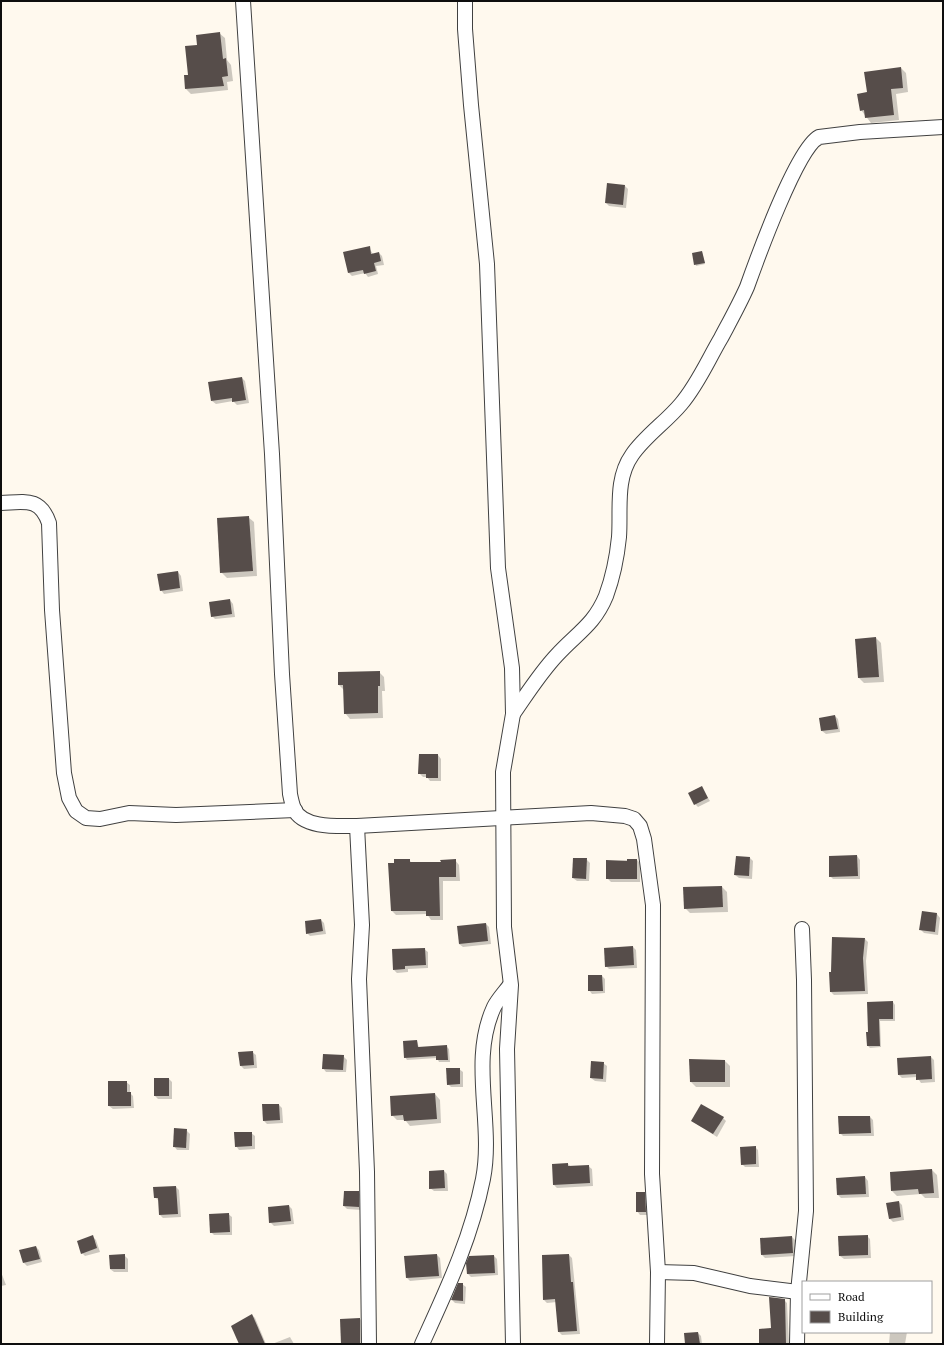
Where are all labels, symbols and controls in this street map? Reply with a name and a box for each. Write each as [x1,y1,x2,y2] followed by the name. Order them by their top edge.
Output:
[802,1281,932,1333] legend
[838,1289,865,1304] text: Road
[838,1309,884,1324] text: Building

